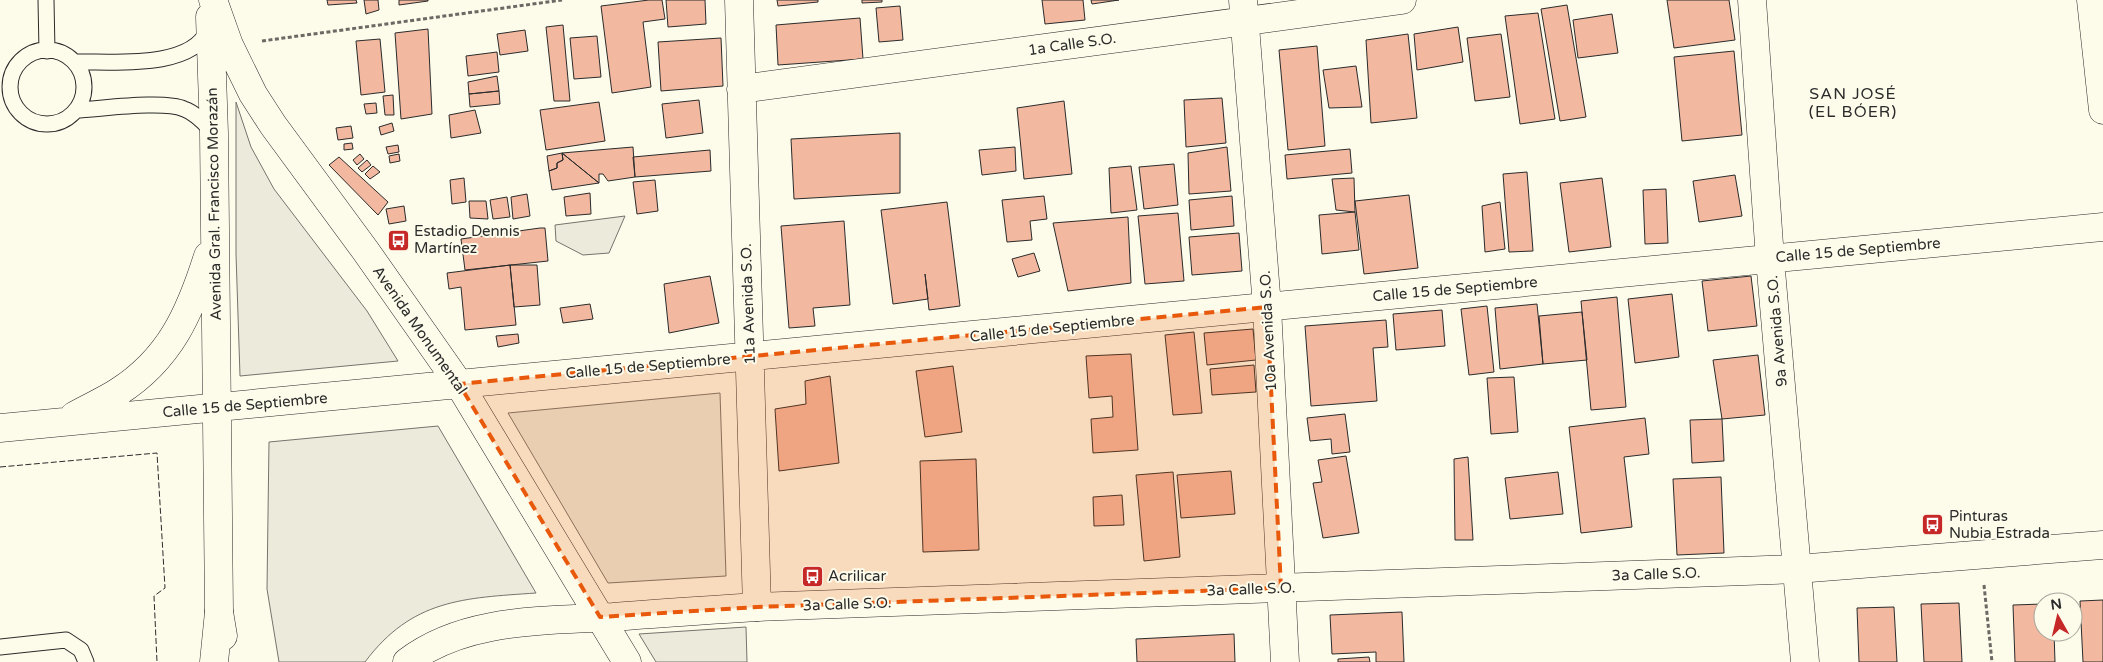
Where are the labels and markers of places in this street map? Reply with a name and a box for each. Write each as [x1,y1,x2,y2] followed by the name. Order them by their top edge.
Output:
[414,222,520,257] place label: Estadio Dennis Martínez
[386,228,410,252] bus stop icon: Estadio Dennis Martínez
[1949,507,2050,542] place label: Pinturas Nubia Estrada
[1921,513,1945,537] bus stop icon: Pinturas Nubia Estrada
[800,564,824,588] bus stop icon: Acrilicar
[828,567,886,585] place label: Acrilicar

